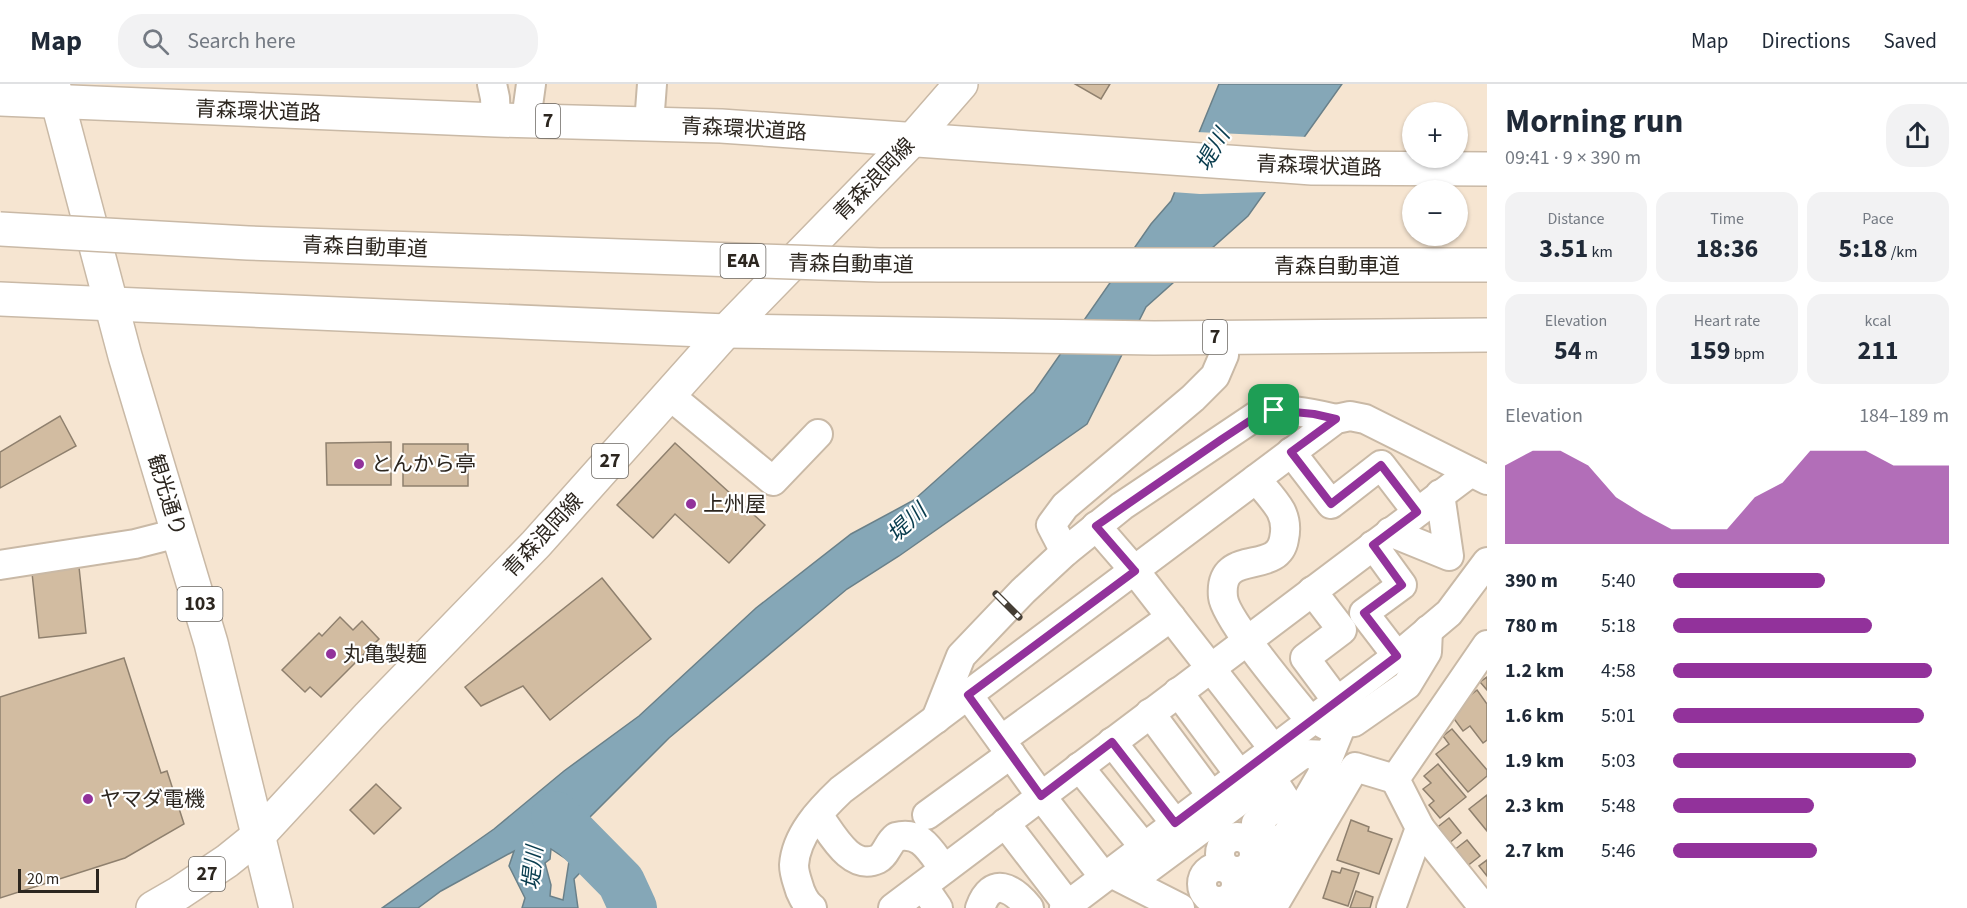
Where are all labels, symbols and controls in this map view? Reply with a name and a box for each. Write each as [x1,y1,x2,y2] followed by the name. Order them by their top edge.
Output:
[118,14,538,68] search box
[30,21,82,61] text: Map
[139,25,172,58] icon: search
[187,25,296,57] text: Search here
[1691,26,1729,56] text: Map
[1762,26,1850,56] text: Directions
[1883,26,1937,56] text: Saved
[195,94,321,128] street label: 青森環状道路
[1505,98,1683,145] text: Morning run
[1402,102,1468,246] map controls
[1402,102,1468,168] button: +
[536,104,560,138] road number: 7
[1886,104,1949,167] button: share
[680,111,808,147] street label: 青森環状道路
[1188,121,1239,177] water label: 堤川
[827,131,921,227] street label: 青森浪岡線
[1505,144,1641,172] text: 09:41 · 9 × 390 m
[1256,149,1382,183] street label: 青森環状道路
[1402,180,1468,246] button: −
[1548,208,1604,230] text: Distance
[1710,208,1744,230] text: Time
[1862,208,1894,230] text: Pace
[302,230,428,264] street label: 青森自動車道
[1539,230,1588,267] text: 3.51
[1696,230,1758,267] text: 18:36
[1839,230,1888,267] text: 5:18
[1588,241,1613,263] text: km
[1888,241,1917,263] text: /km
[720,244,766,278] road number: E4A
[788,248,914,280] street label: 青森自動車道
[1274,251,1400,281] street label: 青森自動車道
[1545,310,1607,332] text: Elevation
[1694,310,1760,332] text: Heart rate
[1865,310,1891,332] text: kcal
[1203,320,1227,354] road number: 7
[1554,332,1582,369] text: 54
[1689,332,1730,369] text: 159
[1857,332,1899,369] text: 211
[1582,343,1598,365] text: m
[1730,343,1765,365] text: bpm
[1248,384,1299,435] pin
[1257,393,1290,426] icon: arrive
[1505,402,1583,430] text: Elevation
[1859,402,1949,430] text: 184–189 m
[592,444,628,478] road number: 27
[371,449,476,479] place label: とんから亭
[140,450,194,540] street label: 観光通り
[352,457,366,471] marker: とんから亭
[496,486,590,584] street label: 青森浪岡線
[703,489,766,519] place label: 上州屋
[880,495,935,550] water label: 堤川
[684,497,698,511] marker: 上州屋
[1505,567,1558,595] text: 390 m
[1601,567,1636,595] text: 5:40
[178,587,222,621] road number: 103
[1505,612,1558,640] text: 780 m
[1601,612,1636,640] text: 5:18
[343,639,427,669] place label: 丸亀製麺
[324,647,338,661] marker: 丸亀製麺
[1505,657,1564,685] text: 1.2 km
[1601,657,1636,685] text: 4:58
[1505,702,1564,730] text: 1.6 km
[1601,702,1636,730] text: 5:01
[1505,747,1564,775] text: 1.9 km
[1601,747,1636,775] text: 5:03
[100,784,205,814] place label: ヤマダ電機
[81,792,95,806] marker: ヤマダ電機
[1505,792,1564,820] text: 2.3 km
[1601,792,1636,820] text: 5:48
[1505,837,1564,865] text: 2.7 km
[1601,837,1636,865] text: 5:46
[515,842,551,892] water label: 堤川
[189,857,225,891] road number: 27
[18,866,99,894] scale bar
[27,868,59,890] text: 20 m

